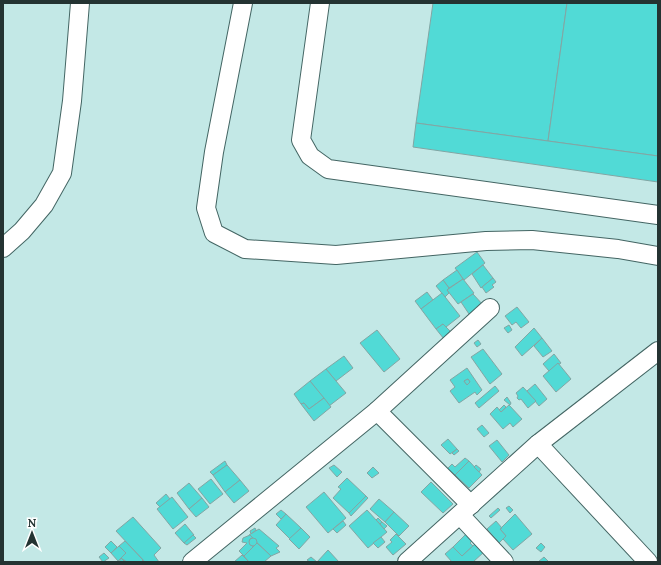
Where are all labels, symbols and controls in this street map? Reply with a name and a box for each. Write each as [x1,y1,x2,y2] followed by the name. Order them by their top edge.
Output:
[12,513,52,553] north arrow
[28,516,37,530] text: N

